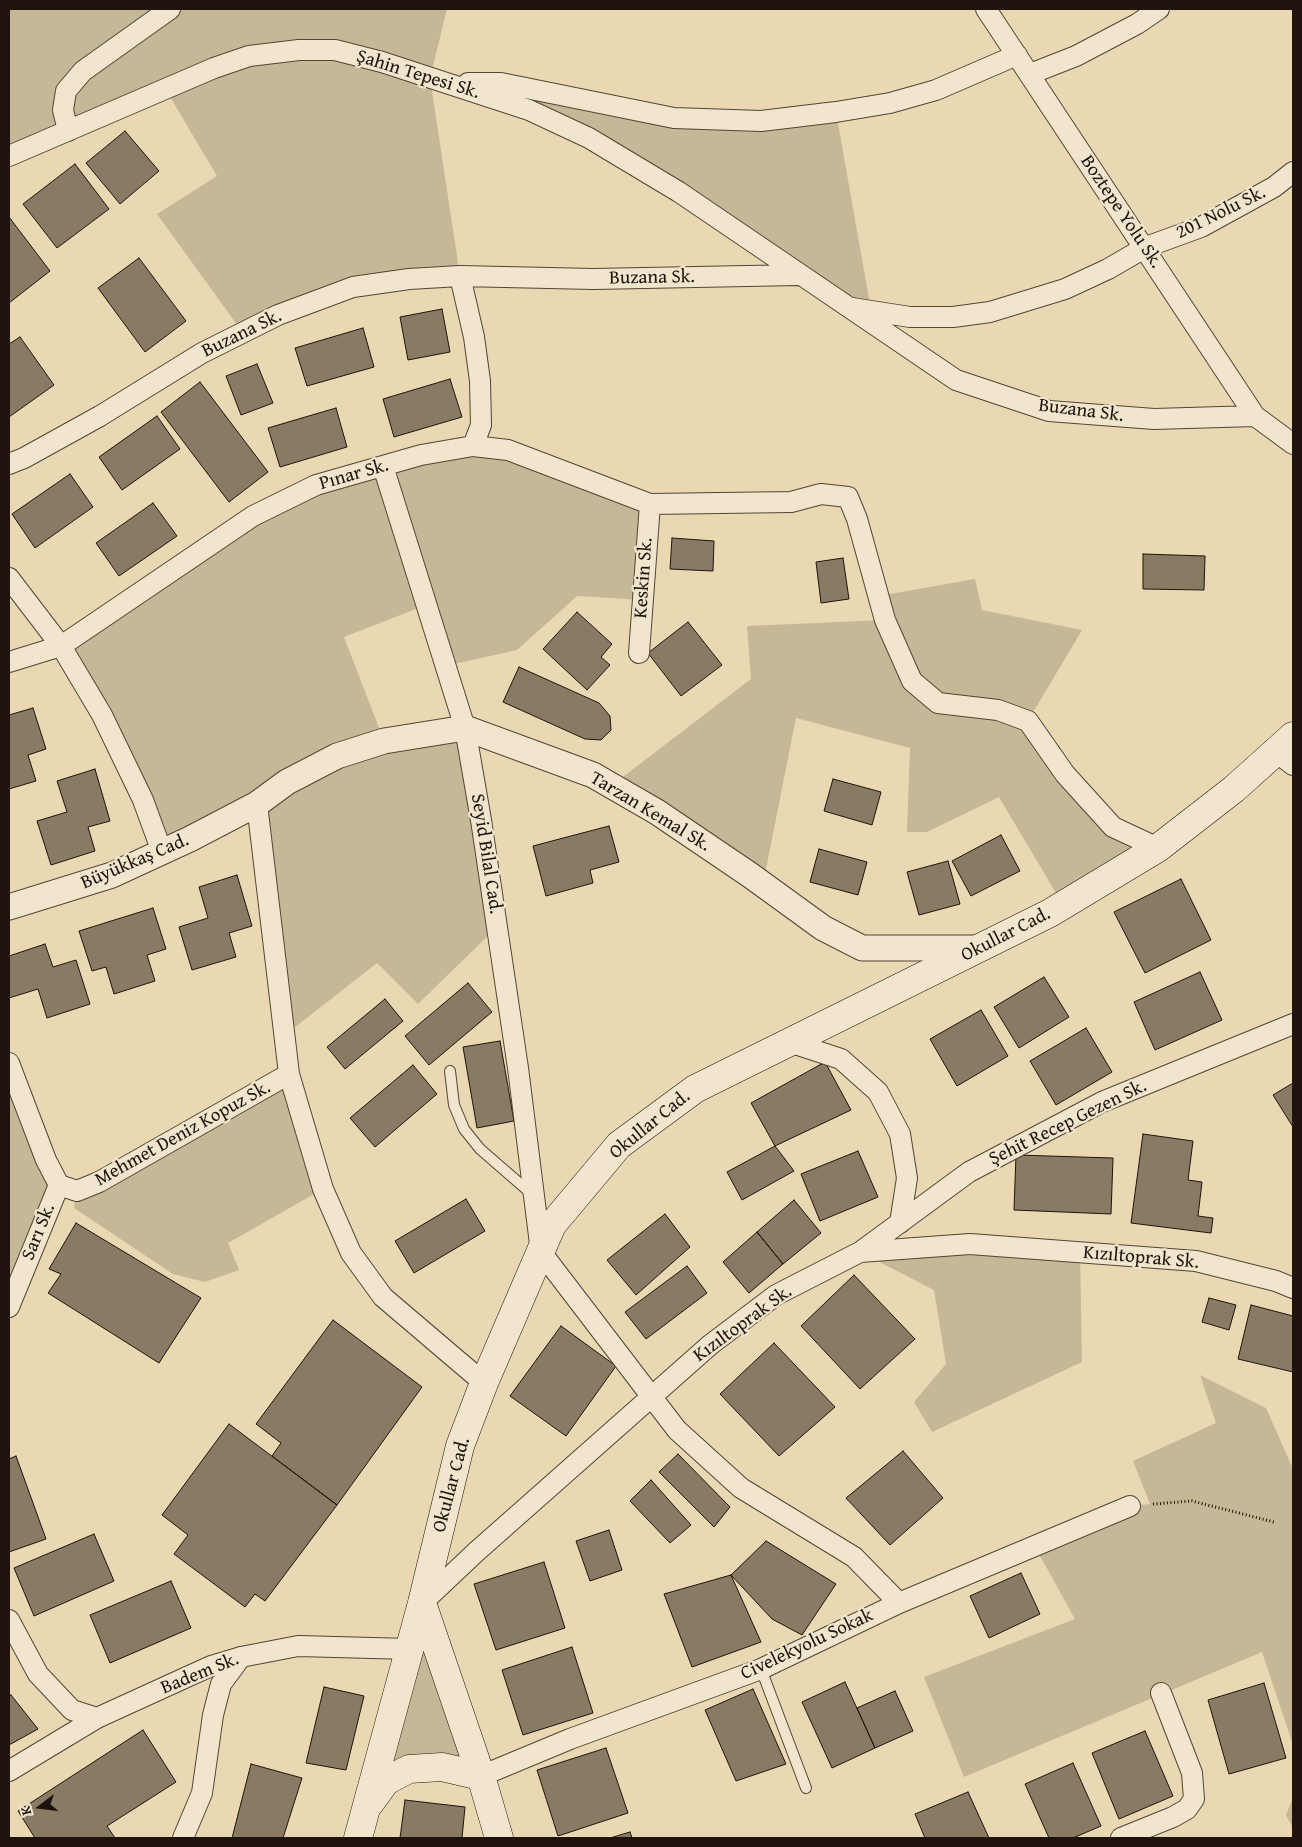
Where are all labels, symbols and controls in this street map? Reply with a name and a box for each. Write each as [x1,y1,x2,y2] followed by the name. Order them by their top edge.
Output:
[354,45,482,105] street label: Şahin Tepesi Sk.
[1075,151,1167,273] street label: Boztepe Yolu Sk.
[1172,181,1270,245] street label: 201 Nolu Sk.
[609,266,695,290] street label: Buzana Sk.
[198,305,286,363] street label: Buzana Sk.
[1037,394,1125,428] street label: Buzana Sk.
[317,454,391,496] street label: Pınar Sk.
[630,537,658,619] street label: Keskin Sk.
[586,767,714,857] street label: Tarzan Kemal Sk.
[465,792,507,916] street label: Seyid Bilal Cad.
[78,829,192,895] street label: Büyükkaş Cad.
[958,903,1054,967] street label: Okullar Cad.
[986,1075,1150,1171] street label: Şehit Recep Gezen Sk.
[91,1076,275,1192] street label: Mehmet Deniz Kopuz Sk.
[605,1086,695,1164] street label: Okullar Cad.
[17,1200,61,1264] street label: Sarı Sk.
[1082,1242,1200,1274] street label: Kızıltoprak Sk.
[689,1281,797,1367] street label: Kızıltoprak Sk.
[428,1435,476,1535] street label: Okullar Cad.
[737,1604,877,1686] street label: Civelekyolu Sokak
[158,1648,242,1700] street label: Badem Sk.
[15,1782,65,1832] north arrow
[15,1804,36,1818] text: K

